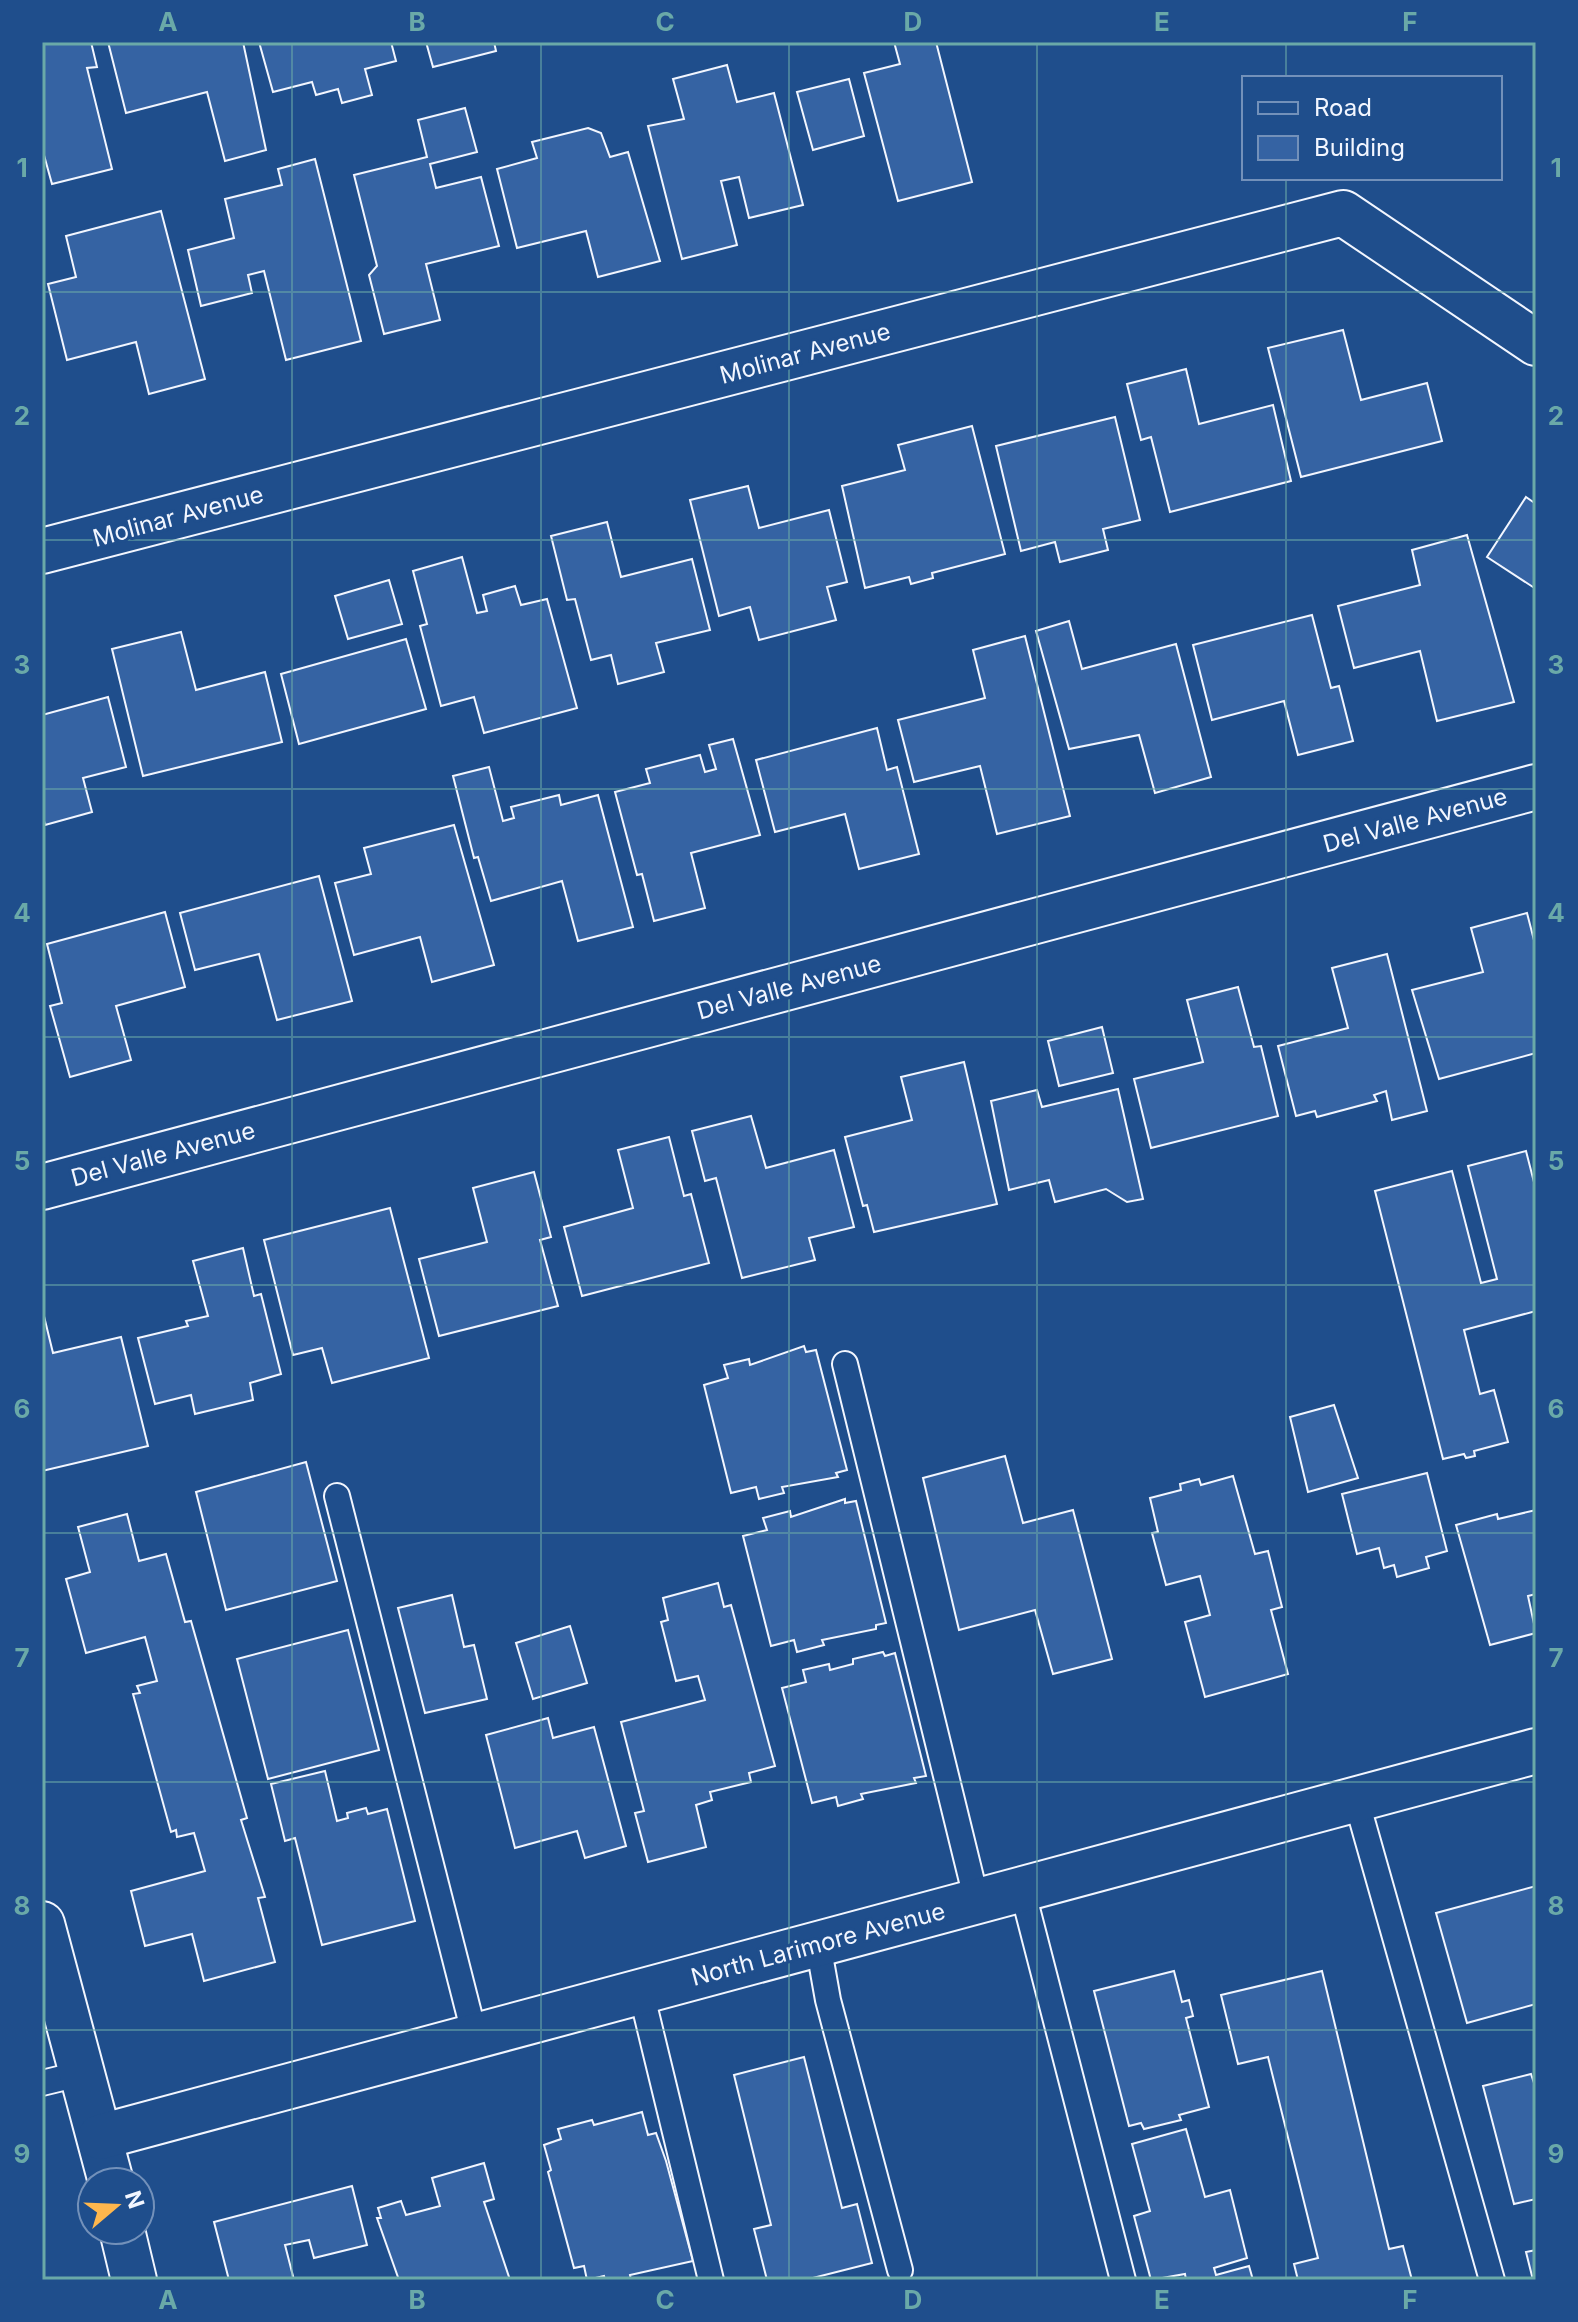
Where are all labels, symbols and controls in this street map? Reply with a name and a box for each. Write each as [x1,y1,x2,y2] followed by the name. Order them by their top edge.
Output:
[158,6,178,37] text: A
[408,6,426,37] text: B
[655,6,675,37] text: C
[904,6,922,37] text: D
[1154,6,1170,37] text: E
[1402,6,1418,37] text: F
[1242,76,1502,180] legend
[1314,93,1372,122] text: Road
[1314,133,1405,162] text: Building
[16,152,28,183] text: 1
[1550,152,1562,183] text: 1
[717,316,893,390] street label: Molinar Avenue
[14,400,30,431] text: 2
[1548,400,1564,431] text: 2
[90,479,266,553] street label: Molinar Avenue
[14,649,30,680] text: 3
[1548,649,1564,680] text: 3
[1320,781,1510,859] street label: Del Valle Avenue
[13,897,31,928] text: 4
[1547,897,1565,928] text: 4
[694,948,884,1026] street label: Del Valle Avenue
[68,1115,258,1193] street label: Del Valle Avenue
[14,1145,30,1176] text: 5
[1548,1145,1564,1176] text: 5
[14,1393,30,1424] text: 6
[1548,1393,1564,1424] text: 6
[14,1642,30,1673] text: 7
[1548,1642,1564,1673] text: 7
[14,1890,30,1921] text: 8
[1548,1890,1564,1921] text: 8
[688,1896,948,1992] street label: North Larimore Avenue
[14,2138,30,2169] text: 9
[1548,2138,1564,2169] text: 9
[76,2166,156,2246] north arrow
[120,2187,150,2212] text: N
[158,2284,178,2315] text: A
[408,2284,426,2315] text: B
[655,2284,675,2315] text: C
[904,2284,922,2315] text: D
[1154,2284,1170,2315] text: E
[1402,2284,1418,2315] text: F

